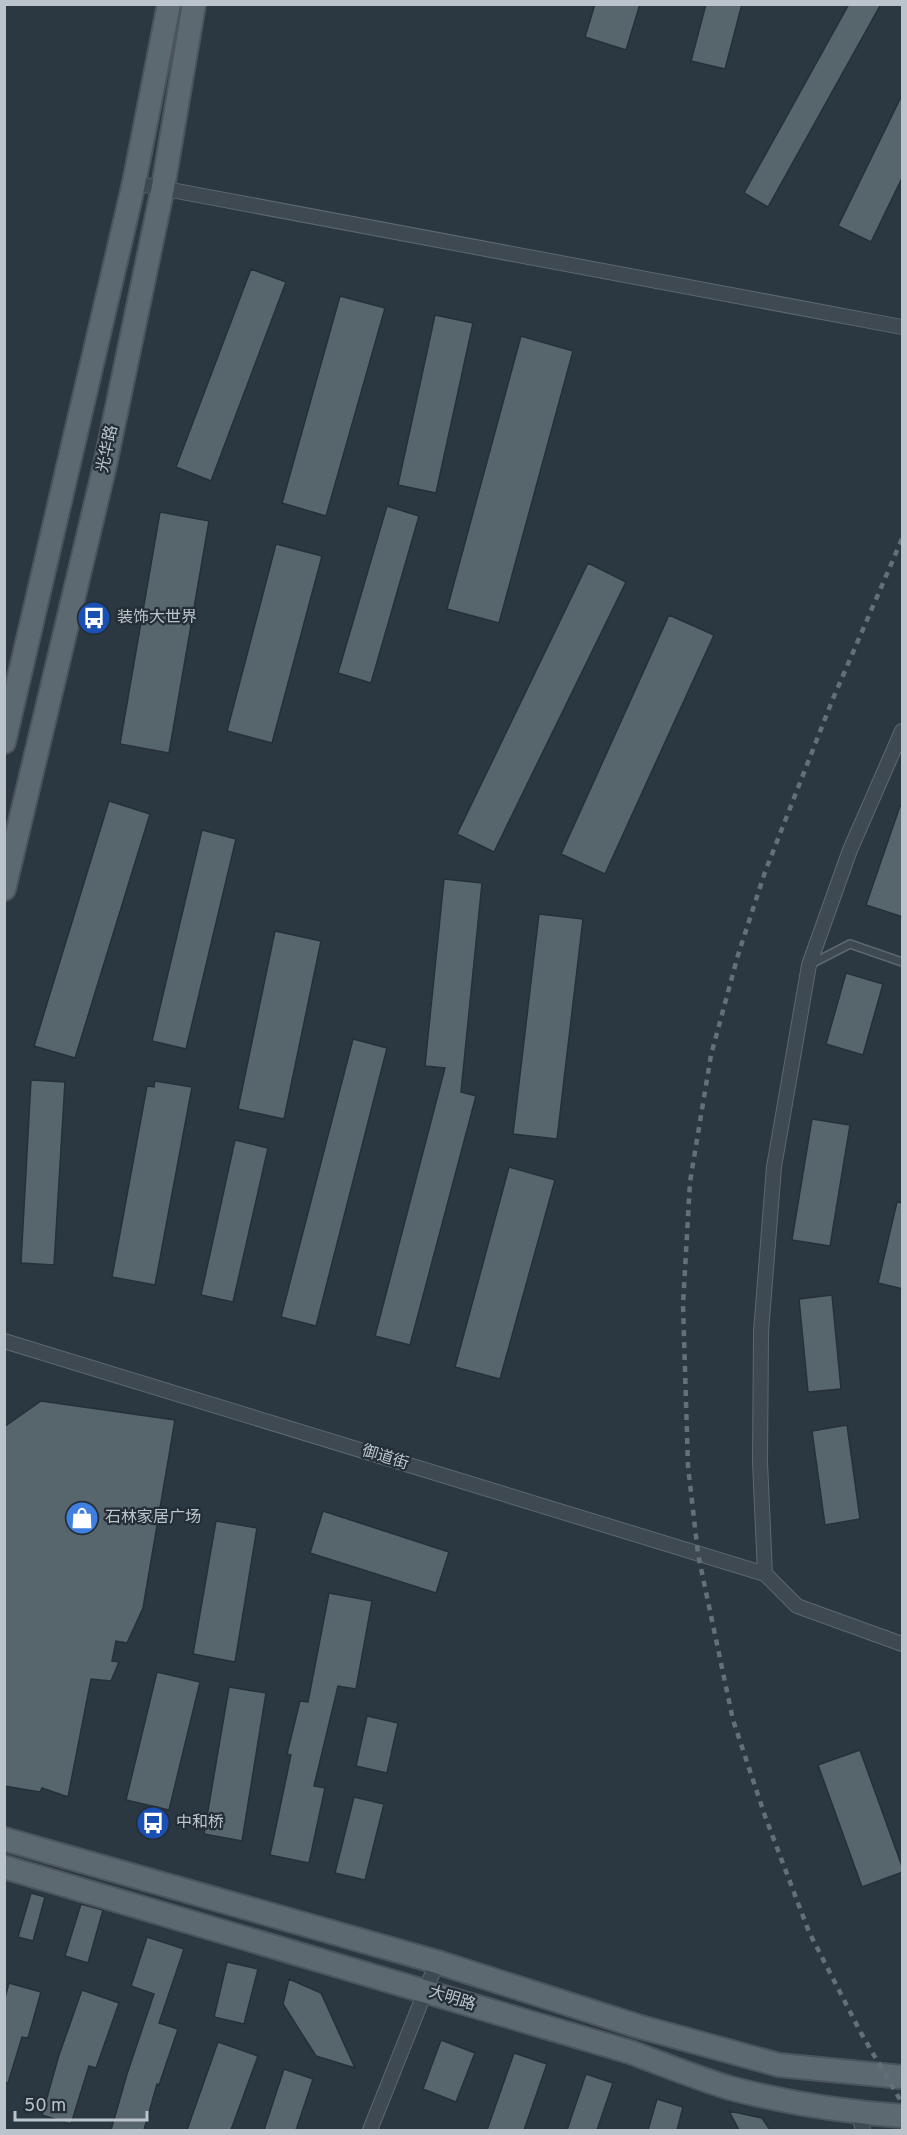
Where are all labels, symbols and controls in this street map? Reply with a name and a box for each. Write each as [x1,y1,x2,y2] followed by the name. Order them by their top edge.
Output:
[93,423,123,475] street label: 光华路
[76,600,112,636] bus stop icon: 装饰大世界
[117,608,197,628] place label: 装饰大世界
[359,1441,411,1475] street label: 御道街
[64,1500,100,1536] shop icon: 石林家居广场
[105,1508,201,1528] place label: 石林家居广场
[135,1805,171,1841] bus stop icon: 中和桥
[176,1813,224,1833] place label: 中和桥
[426,1982,478,2016] street label: 大明路
[15,2084,147,2122] scale bar
[24,2095,66,2118] text: 50 m

